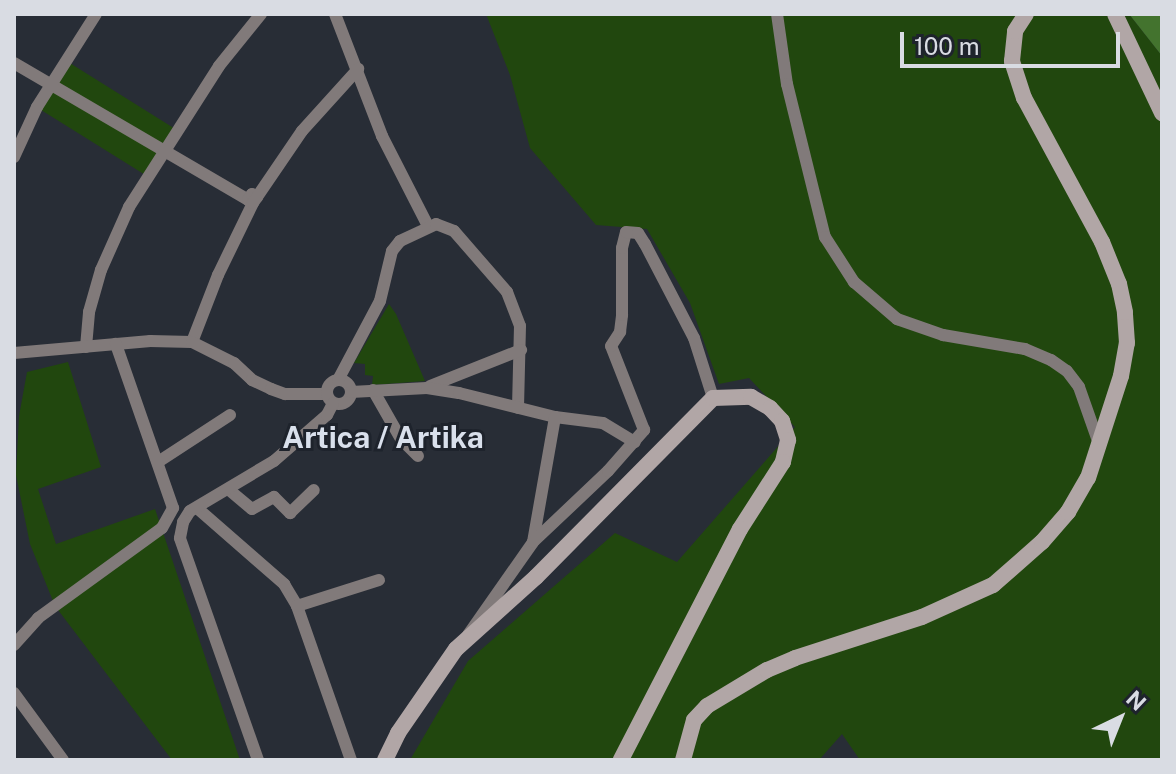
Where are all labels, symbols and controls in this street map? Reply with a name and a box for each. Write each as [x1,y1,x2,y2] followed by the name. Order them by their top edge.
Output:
[904,16,1124,66] scale bar
[914,32,980,60] text: 100 m
[282,419,484,455] district label: Artica / Artika
[1080,678,1160,758] north arrow
[1121,685,1152,716] text: N

